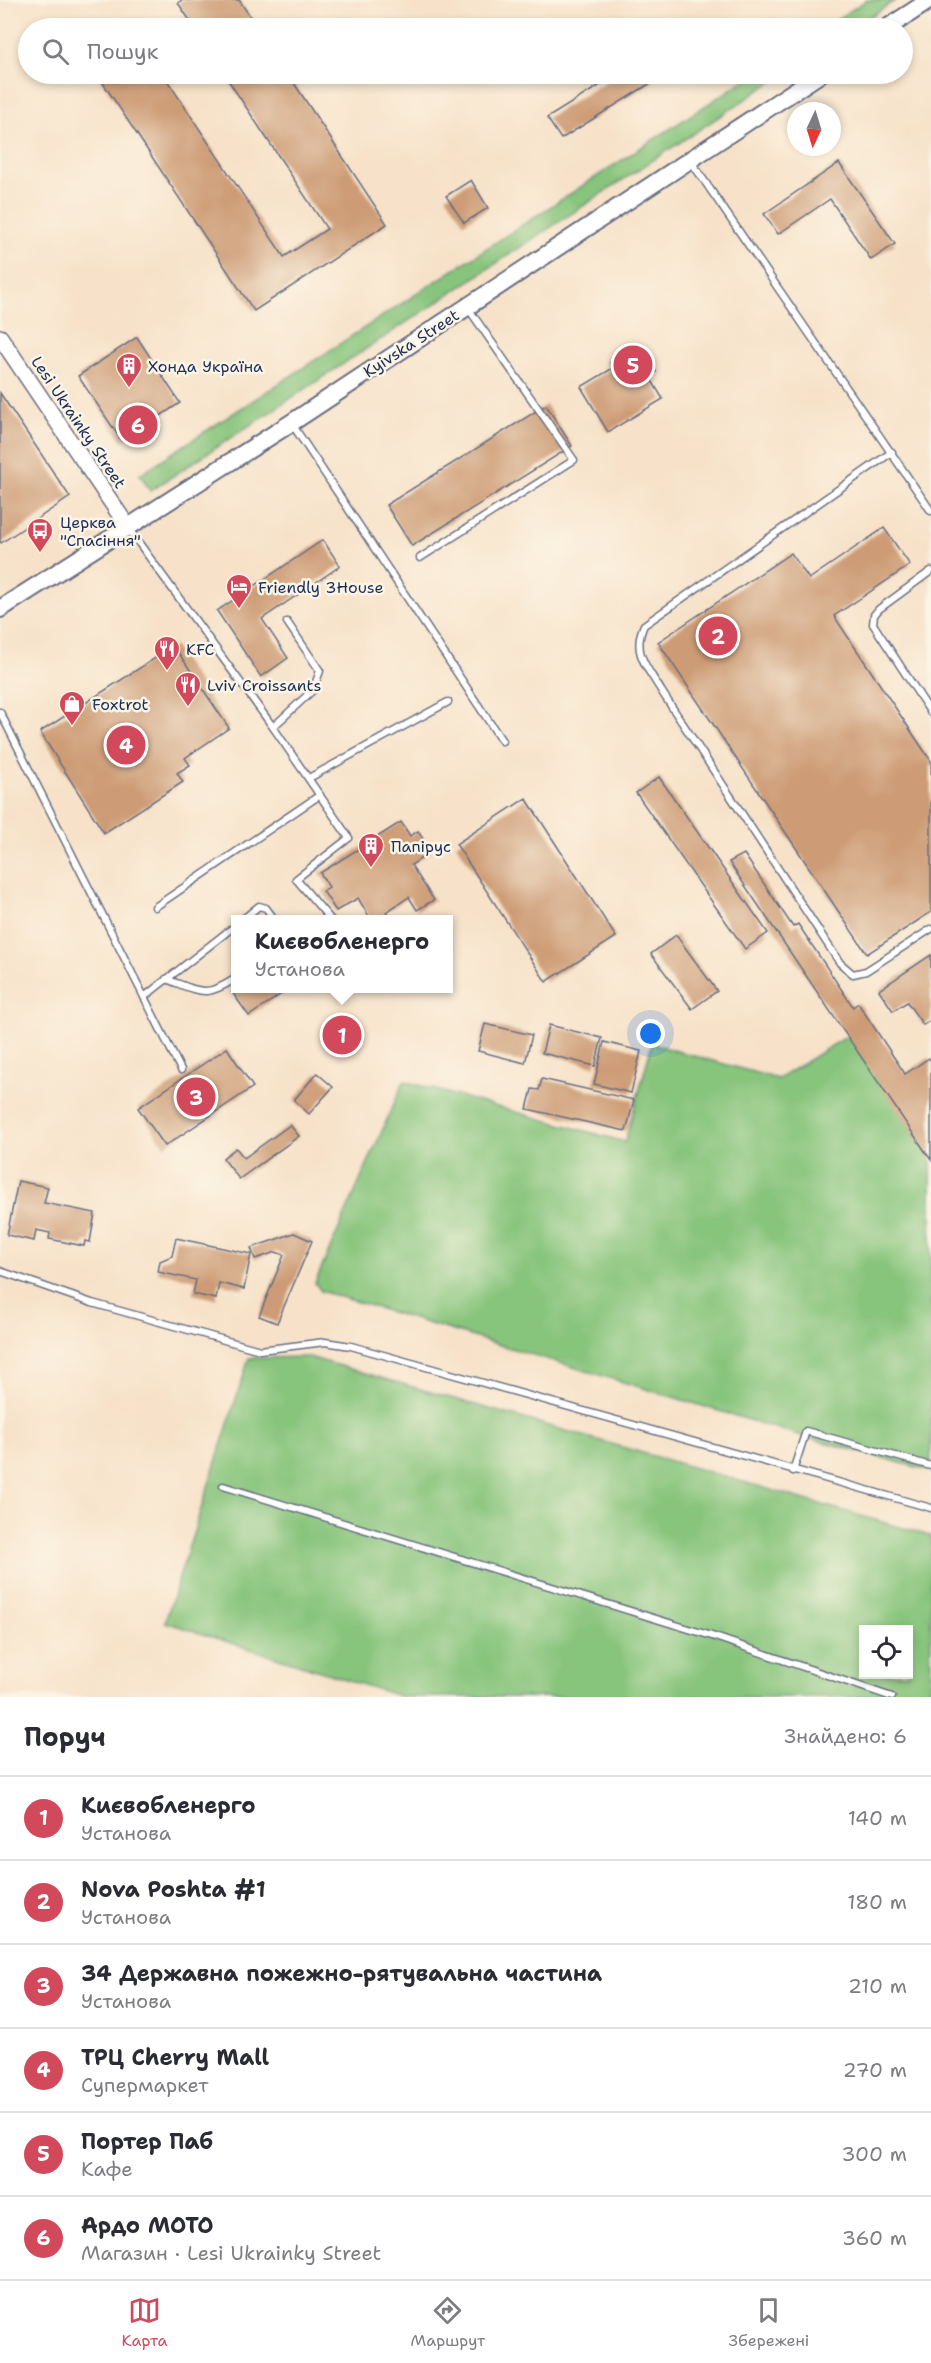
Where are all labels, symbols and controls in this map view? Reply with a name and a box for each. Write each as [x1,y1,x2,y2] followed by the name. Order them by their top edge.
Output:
[18,18,913,84] search box
[39,35,72,68] icon: search
[87,37,158,66] text: Пошук
[787,102,841,156] north arrow
[359,305,463,382] street label: Kyivska Street
[614,342,652,388] pin: 5
[114,351,144,389] building icon: Хонда Україна
[26,352,131,493] street label: Lesi Ukrainky Street
[148,356,263,377] place label: Хонда Україна
[118,402,158,448] pin: 6
[60,512,141,551] place label: Церква "Спасіння"
[25,516,55,554] bus stop icon: Церква "Спасіння"
[224,572,254,610] hotel icon: Friendly 3House
[258,577,384,598] place label: Friendly 3House
[698,614,738,658] pin: 2
[152,634,182,672] restaurant icon: KFC
[186,639,215,660] place label: KFC
[173,670,203,708] restaurant icon: Lviv Croissants
[207,675,321,696] place label: Lviv Croissants
[57,689,87,727] shop icon: Foxtrot
[92,694,149,715] place label: Foxtrot
[106,722,146,768] pin: 4
[356,831,386,869] building icon: Папірус
[391,836,451,857] place label: Папірус
[231,915,453,993] popup
[255,927,429,956] text: Києвобленерго
[255,956,345,982] text: Установа
[322,1012,362,1058] pin: 1
[636,1019,665,1048] your location
[176,1074,216,1120] pin: 3
[859,1625,913,1679] map controls
[859,1625,913,1679] button: locate
[24,1719,106,1754] text: Поруч
[784,1723,907,1749] text: Знайдено: 6
[81,1791,255,1820] text: Києвобленерго
[39,1805,48,1831] text: 1
[848,1805,907,1831] text: 140 m
[81,1820,171,1846] text: Установа
[81,1875,266,1904] text: Nova Poshta #1
[37,1889,51,1915] text: 2
[847,1889,907,1915] text: 180 m
[81,1904,171,1930] text: Установа
[81,1959,602,1988] text: 34 Державна пожежно-рятувальна частина
[37,1973,51,1999] text: 3
[848,1973,907,1999] text: 210 m
[81,1988,171,2014] text: Установа
[81,2043,269,2072] text: ТРЦ Cherry Mall
[37,2057,51,2083] text: 4
[843,2057,907,2083] text: 270 m
[81,2072,208,2098] text: Супермаркет
[81,2127,213,2156] text: Портер Паб
[37,2141,50,2167] text: 5
[841,2141,907,2167] text: 300 m
[81,2156,133,2182] text: Кафе
[81,2211,214,2240] text: Ардо МОТО
[37,2225,51,2251] text: 6
[842,2225,907,2251] text: 360 m
[81,2240,381,2266] text: Магазин · Lesi Ukrainky Street
[122,2294,167,2351] tab: Карта
[411,2294,485,2351] tab: Маршрут
[728,2294,809,2351] tab: Збережені

